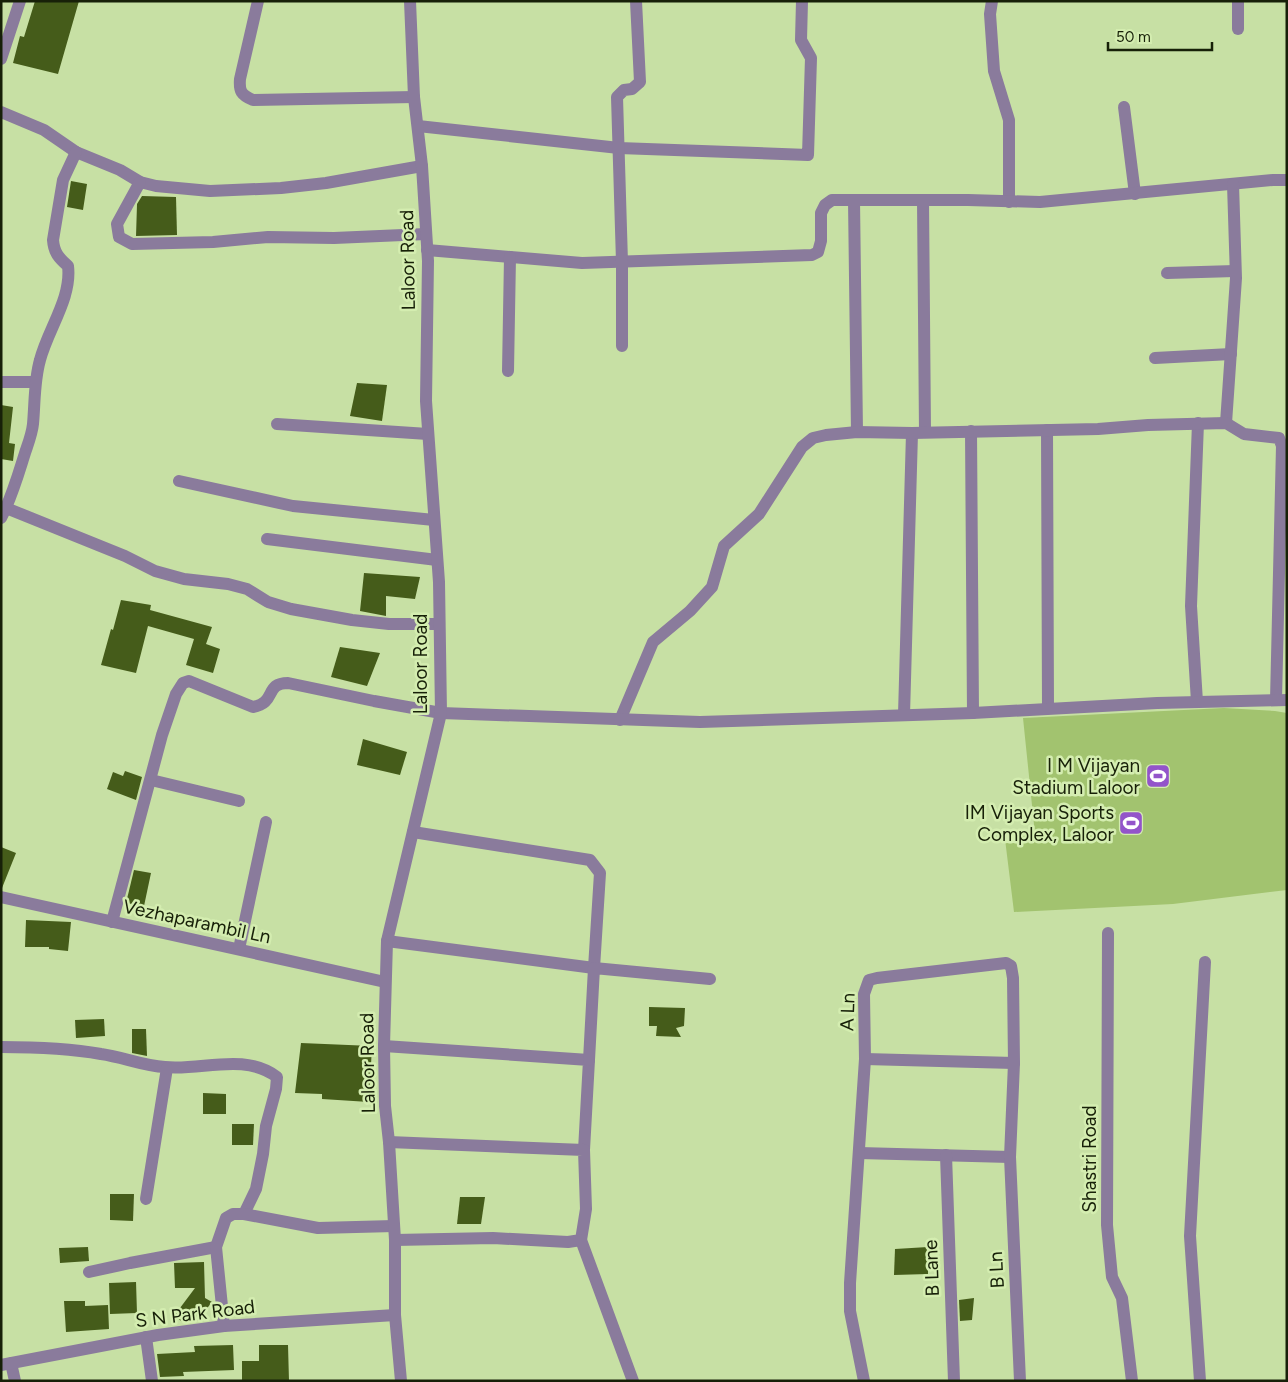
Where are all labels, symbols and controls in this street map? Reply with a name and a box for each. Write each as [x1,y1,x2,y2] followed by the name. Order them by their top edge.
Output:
[1108,20,1212,52] scale bar
[1116,28,1151,46] text: 50 m
[395,209,420,311] street label: Laloor Road
[409,614,432,714] street label: Laloor Road
[1012,754,1141,799] place label: I M Vijayan Stadium Laloor
[1145,763,1171,789] sports icon: I M Vijayan Stadium Laloor
[965,801,1115,846] place label: IM Vijayan Sports Complex, Laloor
[1118,810,1144,836] sports icon: IM Vijayan Sports Complex, Laloor
[121,895,273,948] street label: Vezhaparambil Ln
[835,993,860,1031] street label: A Ln
[355,1012,380,1114] street label: Laloor Road
[1078,1105,1101,1213] street label: Shastri Road
[919,1239,944,1297] street label: B Lane
[984,1251,1009,1289] street label: B Ln
[134,1295,256,1332] street label: S N Park Road

